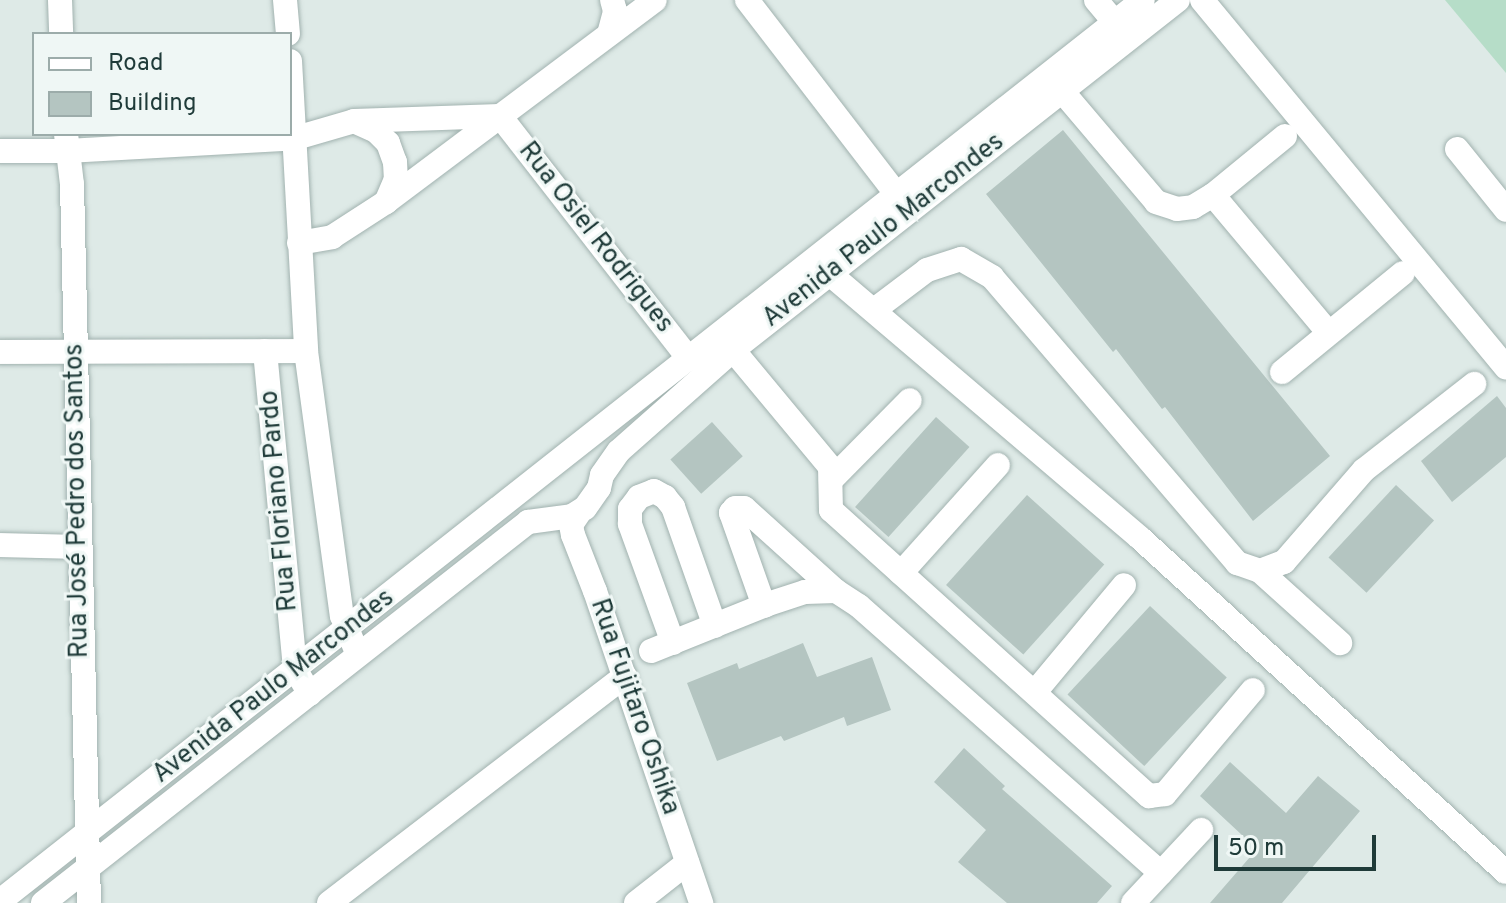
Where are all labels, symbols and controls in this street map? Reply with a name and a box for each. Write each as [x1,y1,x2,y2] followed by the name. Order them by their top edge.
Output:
[32,32,292,136] legend
[108,49,164,79] text: Road
[108,89,197,119] text: Building
[757,127,1011,335] street label: Avenida Paulo Marcondes
[511,136,679,340] street label: Rua Osiel Rodrigues
[60,343,96,659] street label: Rua José Pedro dos Santos
[255,389,305,613] street label: Rua Floriano Pardo
[147,583,401,791] street label: Avenida Paulo Marcondes
[582,595,686,819] street label: Rua Fujitaro Oshika
[1218,819,1380,869] scale bar
[1228,834,1284,864] text: 50 m

